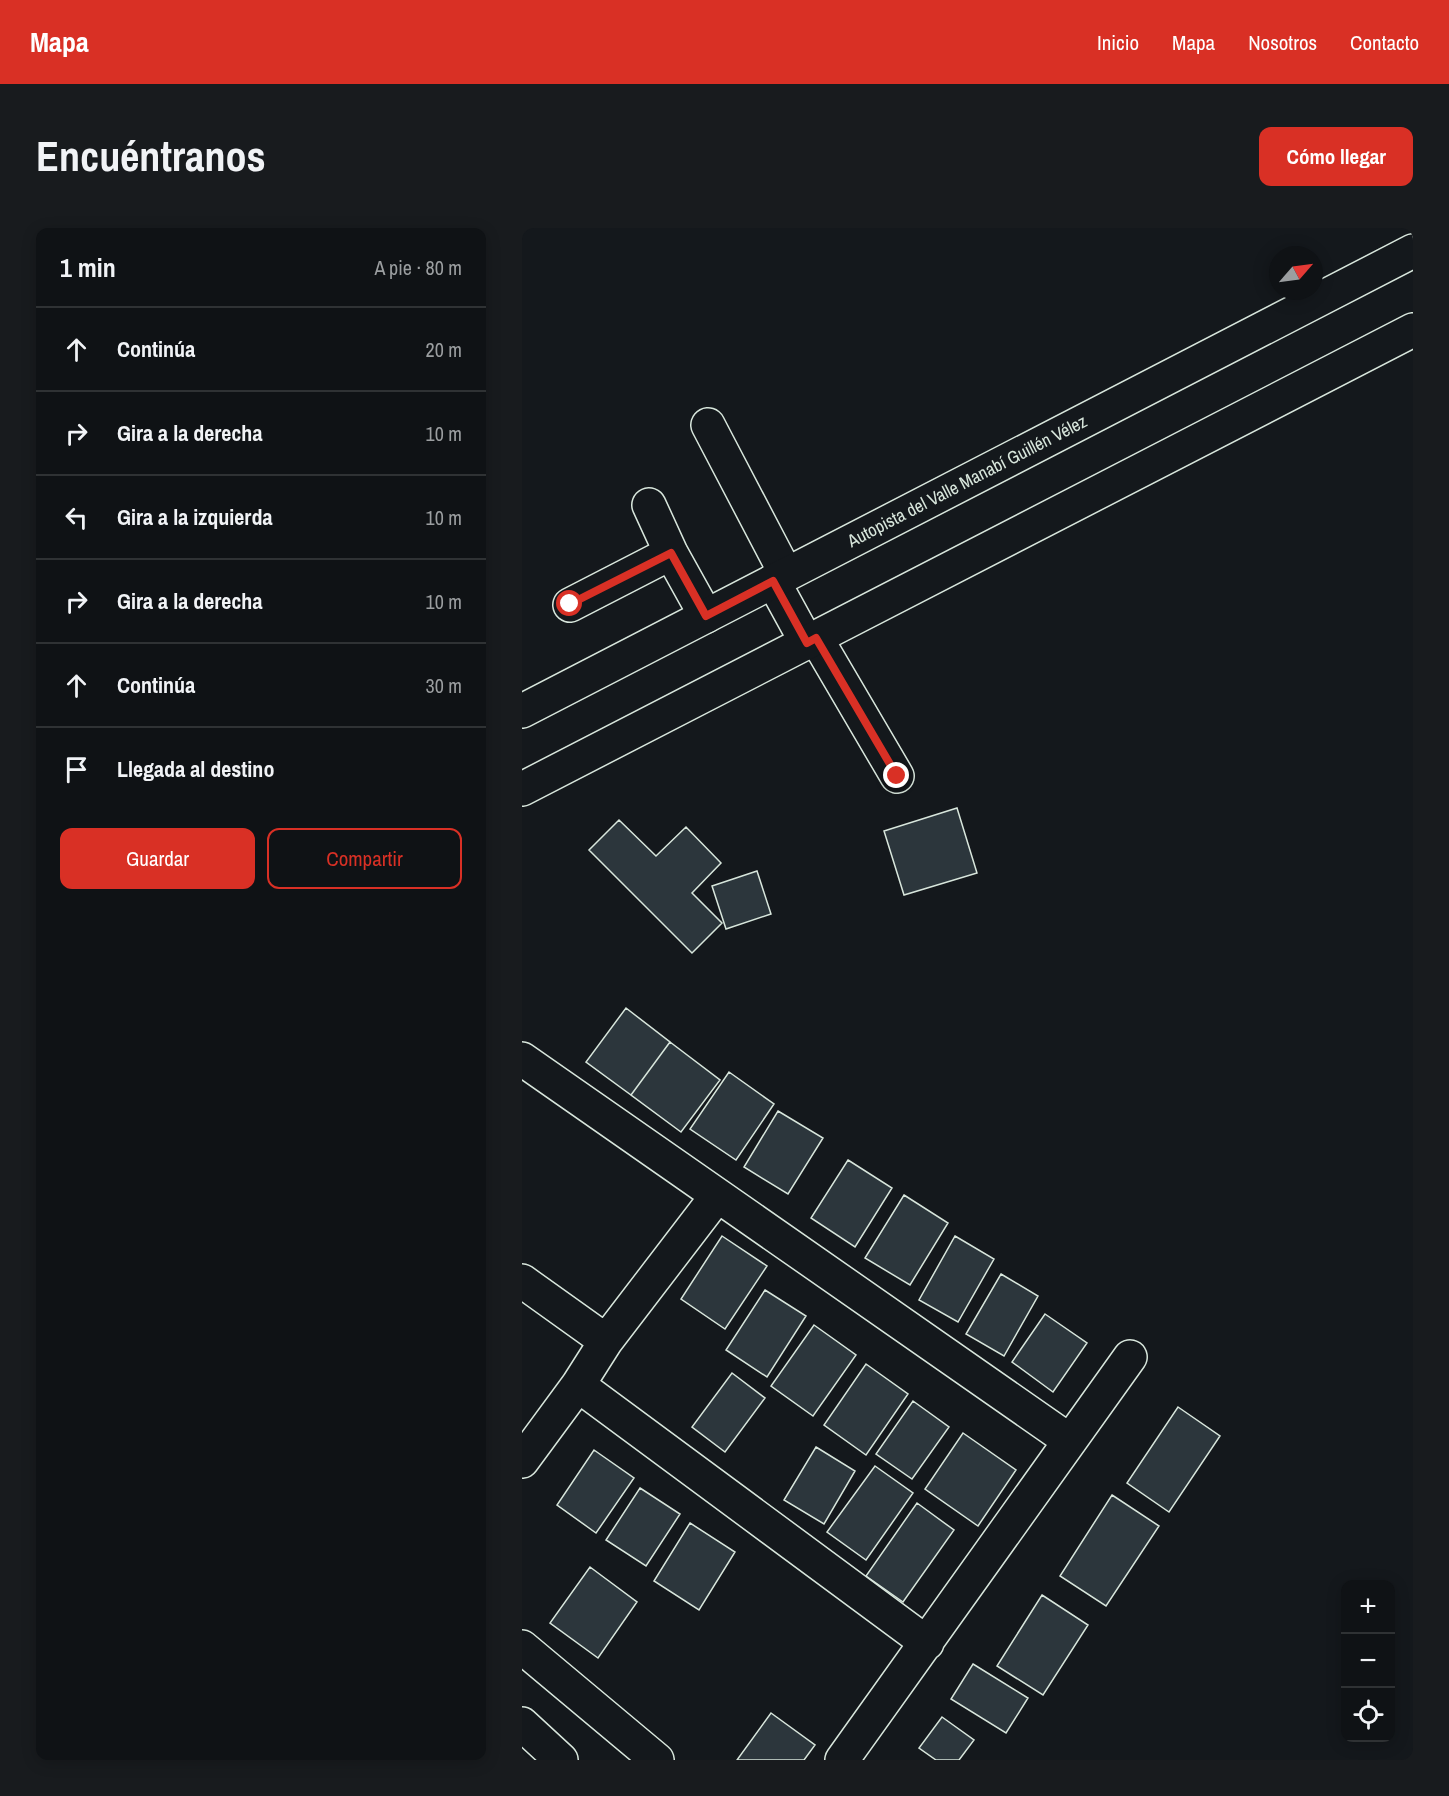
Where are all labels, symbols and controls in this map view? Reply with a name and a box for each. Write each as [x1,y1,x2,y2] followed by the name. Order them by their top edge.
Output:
[30,23,89,61] text: Mapa
[1097,28,1139,57] text: Inicio
[1172,28,1215,57] text: Mapa
[1248,28,1317,57] text: Nosotros
[1350,28,1419,57] text: Contacto
[1259,127,1413,186] button: Cómo llegar
[36,128,266,184] text: Encuéntranos
[1269,246,1323,300] north arrow
[60,250,116,285] text: 1 min
[374,254,462,281] text: A pie · 80 m
[60,333,93,366] icon: ahead
[117,334,195,364] text: Continúa
[426,336,462,363] text: 20 m
[842,408,1091,553] street label: Autopista del Valle Manabí Guillén Vélez
[60,417,93,450] icon: right
[117,418,262,448] text: Gira a la derecha
[426,420,462,447] text: 10 m
[60,501,93,534] icon: left
[117,502,272,532] text: Gira a la izquierda
[426,504,462,531] text: 10 m
[60,585,93,618] icon: right
[117,586,262,616] text: Gira a la derecha
[426,588,462,615] text: 10 m
[556,590,582,616] route start
[60,669,93,702] icon: ahead
[117,670,195,700] text: Continúa
[426,672,462,699] text: 30 m
[60,753,93,786] icon: arrive
[117,754,274,784] text: Llegada al destino
[883,762,909,788] route end
[60,828,255,889] button: Guardar
[267,828,462,889] button: Compartir
[1341,1580,1395,1742] map controls
[1341,1580,1395,1634] button: +
[1341,1634,1395,1688] button: −
[1341,1688,1395,1742] button: locate

